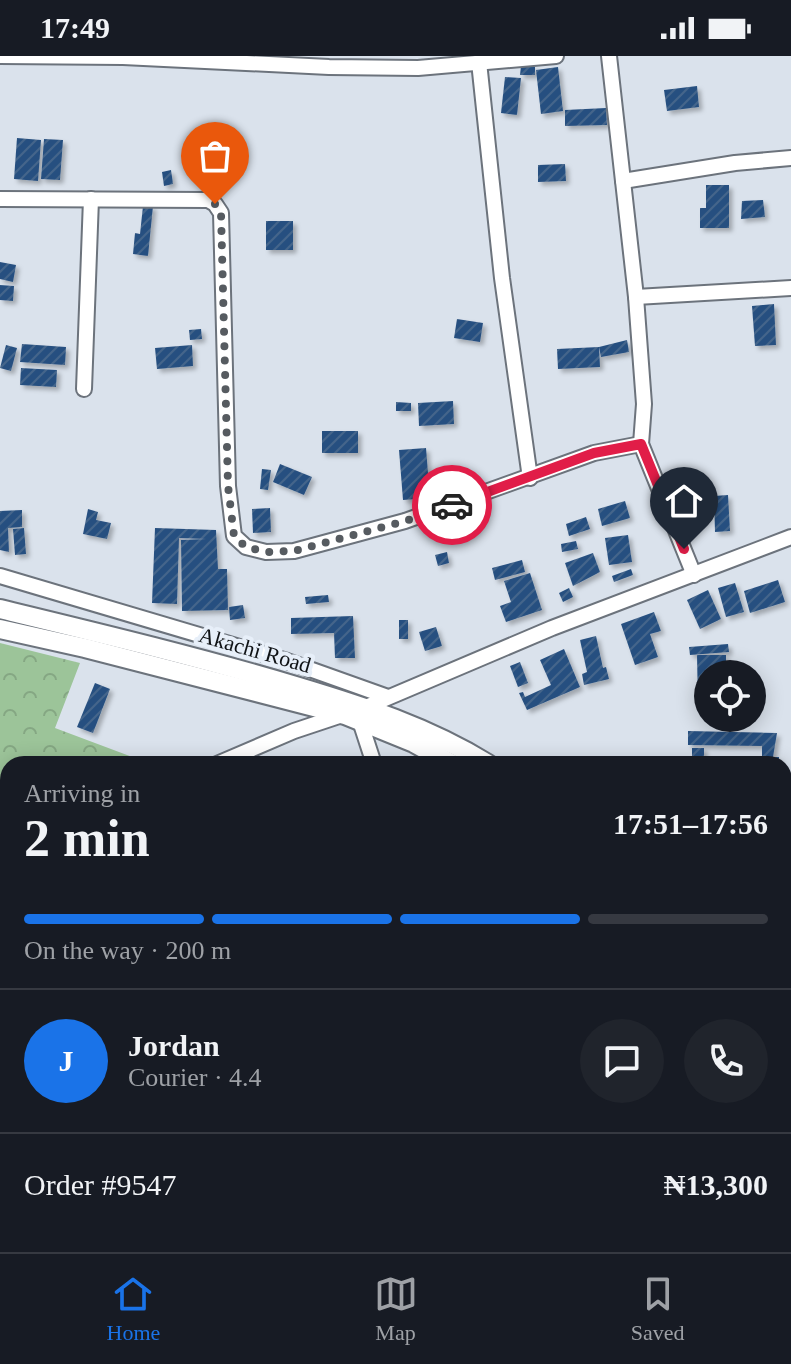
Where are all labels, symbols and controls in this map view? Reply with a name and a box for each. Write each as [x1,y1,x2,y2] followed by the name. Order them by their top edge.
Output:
[40,11,110,44] text: 17:49
[181,122,249,204] pin
[193,134,237,178] icon: bag
[412,465,492,545] courier
[650,467,718,549] pin
[662,479,706,523] icon: home
[430,483,474,527] icon: car
[196,622,314,678] street label: Akachi Road
[694,660,766,732] map controls
[694,660,766,732] button: locate
[24,779,140,808] text: Arriving in
[613,807,768,840] text: 17:51–17:56
[24,810,150,867] text: 2 min
[24,936,231,965] text: On the way · 200 m
[580,1019,664,1103] button: chat
[684,1019,768,1103] button: phone
[128,1029,220,1062] text: Jordan
[59,1044,74,1077] text: J
[128,1063,262,1092] text: Courier · 4.4
[24,1168,176,1201] text: Order #9547
[664,1168,768,1201] text: ₦13,300
[107,1272,160,1346] tab: Home
[374,1272,418,1346] tab: Map
[631,1272,684,1346] tab: Saved

